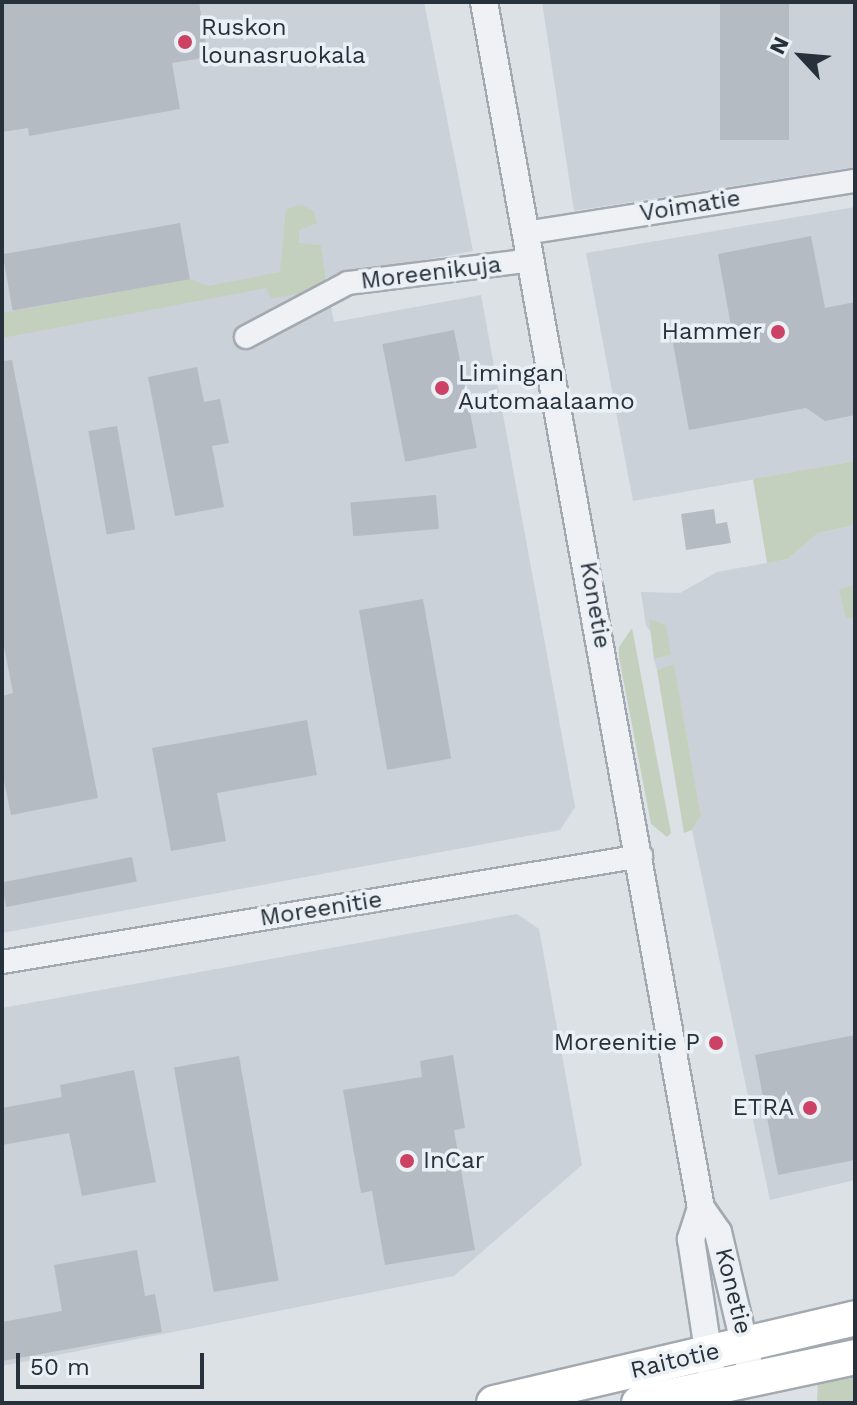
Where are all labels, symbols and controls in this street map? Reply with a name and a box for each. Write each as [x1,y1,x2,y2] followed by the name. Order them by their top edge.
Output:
[201,14,366,70] place label: Ruskon lounasruokala
[761,16,841,96] north arrow
[764,32,794,58] text: N
[176,33,194,51] marker: Ruskon lounasruokala
[638,184,742,228] street label: Voimatie
[359,250,503,296] street label: Moreenikuja
[662,318,762,346] place label: Hammer
[769,323,787,341] marker: Hammer
[458,360,635,416] place label: Limingan Automaalaamo
[433,379,451,397] marker: Limingan Automaalaamo
[573,559,617,651] street label: Konetie
[258,885,384,933] street label: Moreenitie
[554,1029,700,1057] place label: Moreenitie P
[707,1034,725,1052] marker: Moreenitie P
[732,1094,794,1122] place label: ETRA
[801,1099,819,1117] marker: ETRA
[423,1147,485,1175] place label: InCar
[398,1152,416,1170] marker: InCar
[708,1245,758,1337] street label: Konetie
[20,1337,208,1387] scale bar
[628,1337,722,1385] street label: Raitotie
[30,1353,90,1381] text: 50 m

